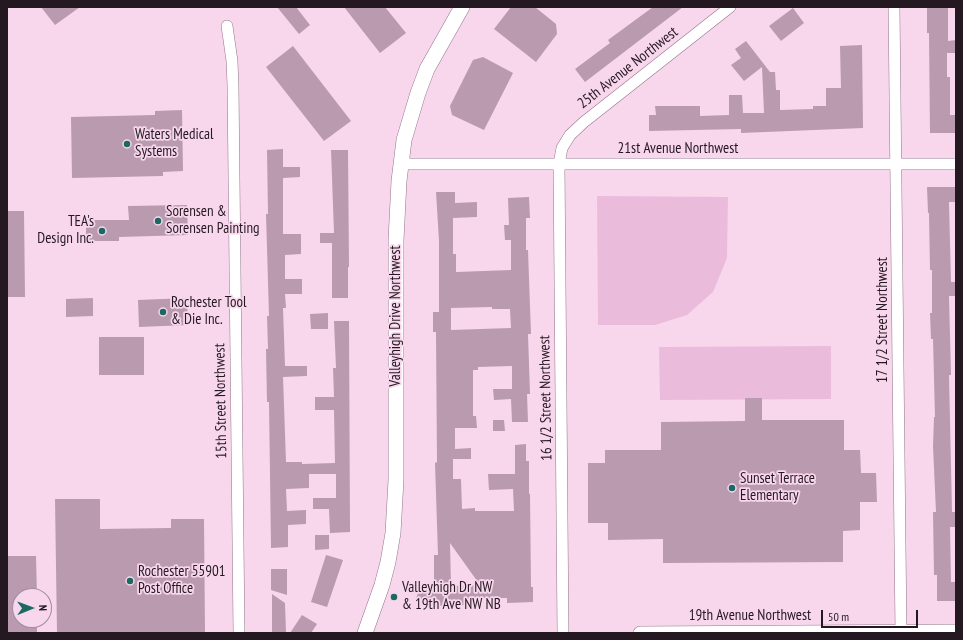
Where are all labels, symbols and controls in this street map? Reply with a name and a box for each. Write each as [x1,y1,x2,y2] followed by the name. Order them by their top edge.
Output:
[574,23,682,113] street label: 25th Avenue Northwest
[135,126,213,161] place label: Waters Medical Systems
[122,139,132,149] marker: Waters Medical Systems
[618,140,738,158] street label: 21st Avenue Northwest
[166,203,259,238] place label: Sorensen & Sorensen Painting
[37,213,94,248] place label: TEA's Design Inc.
[153,216,163,226] marker: Sorensen & Sorensen Painting
[97,226,107,236] marker: TEA's Design Inc.
[387,245,405,387] street label: Valleyhigh Drive Northwest
[874,257,892,383] street label: 17 1/2 Street Northwest
[171,294,246,329] place label: Rochester Tool & Die Inc.
[158,307,168,317] marker: Rochester Tool & Die Inc.
[536,335,556,461] street label: 16 1/2 Street Northwest
[211,343,231,459] street label: 15th Street Northwest
[740,470,815,505] place label: Sunset Terrace Elementary
[727,483,737,493] marker: Sunset Terrace Elementary
[138,563,226,598] place label: Rochester 55901 Post Office
[125,576,135,586] marker: Rochester 55901 Post Office
[402,579,501,614] place label: Valleyhigh Dr NW & 19th Ave NW NB
[12,588,52,628] north arrow
[389,592,399,602] marker: Valleyhigh Dr NW & 19th Ave NW NB
[823,602,920,628] scale bar
[36,605,50,611] text: N
[689,607,811,625] street label: 19th Avenue Northwest
[828,609,849,624] text: 50 m

